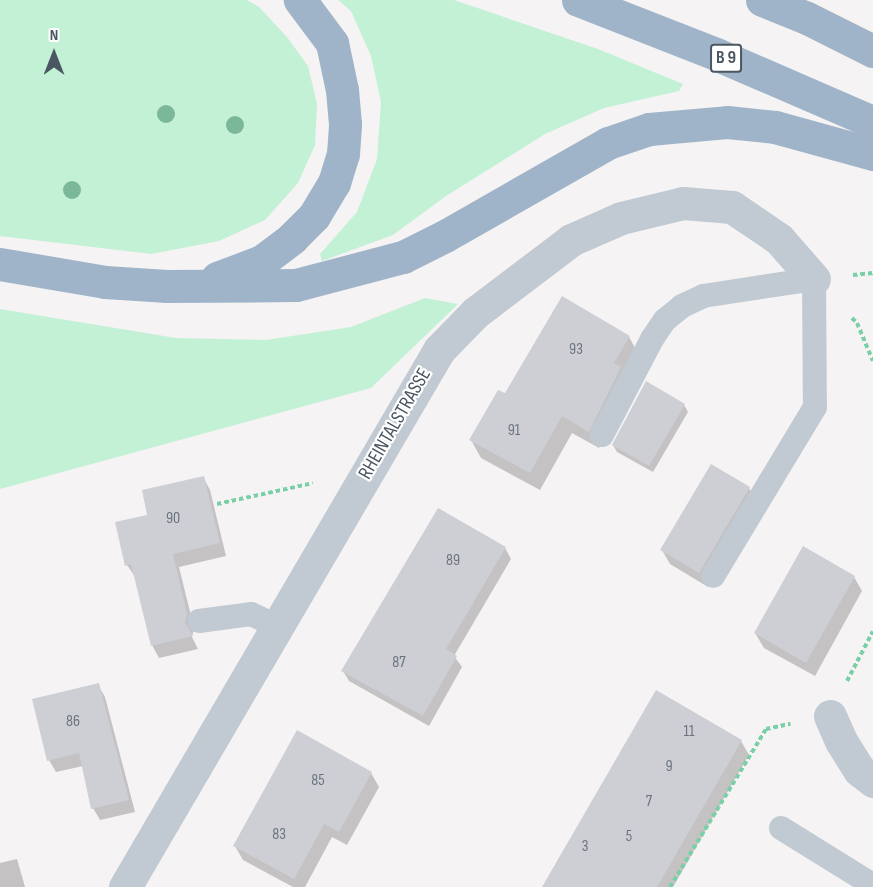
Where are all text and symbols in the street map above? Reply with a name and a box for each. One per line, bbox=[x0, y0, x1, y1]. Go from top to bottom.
north arrow bbox=[24, 24, 84, 84]
text: N bbox=[50, 26, 58, 45]
road number: B 9 bbox=[710, 43, 742, 73]
house number: 93 bbox=[569, 340, 583, 360]
street label: RHEINTALSTRASSE bbox=[354, 364, 436, 484]
house number: 91 bbox=[508, 421, 520, 441]
house number: 90 bbox=[166, 509, 180, 529]
house number: 89 bbox=[446, 551, 460, 571]
house number: 87 bbox=[392, 653, 406, 673]
house number: 86 bbox=[66, 712, 80, 732]
house number: 11 bbox=[683, 722, 695, 742]
house number: 9 bbox=[665, 757, 673, 777]
house number: 85 bbox=[311, 771, 325, 791]
house number: 7 bbox=[646, 792, 652, 812]
house number: 83 bbox=[272, 825, 286, 845]
house number: 5 bbox=[626, 827, 632, 847]
house number: 3 bbox=[582, 837, 588, 857]

